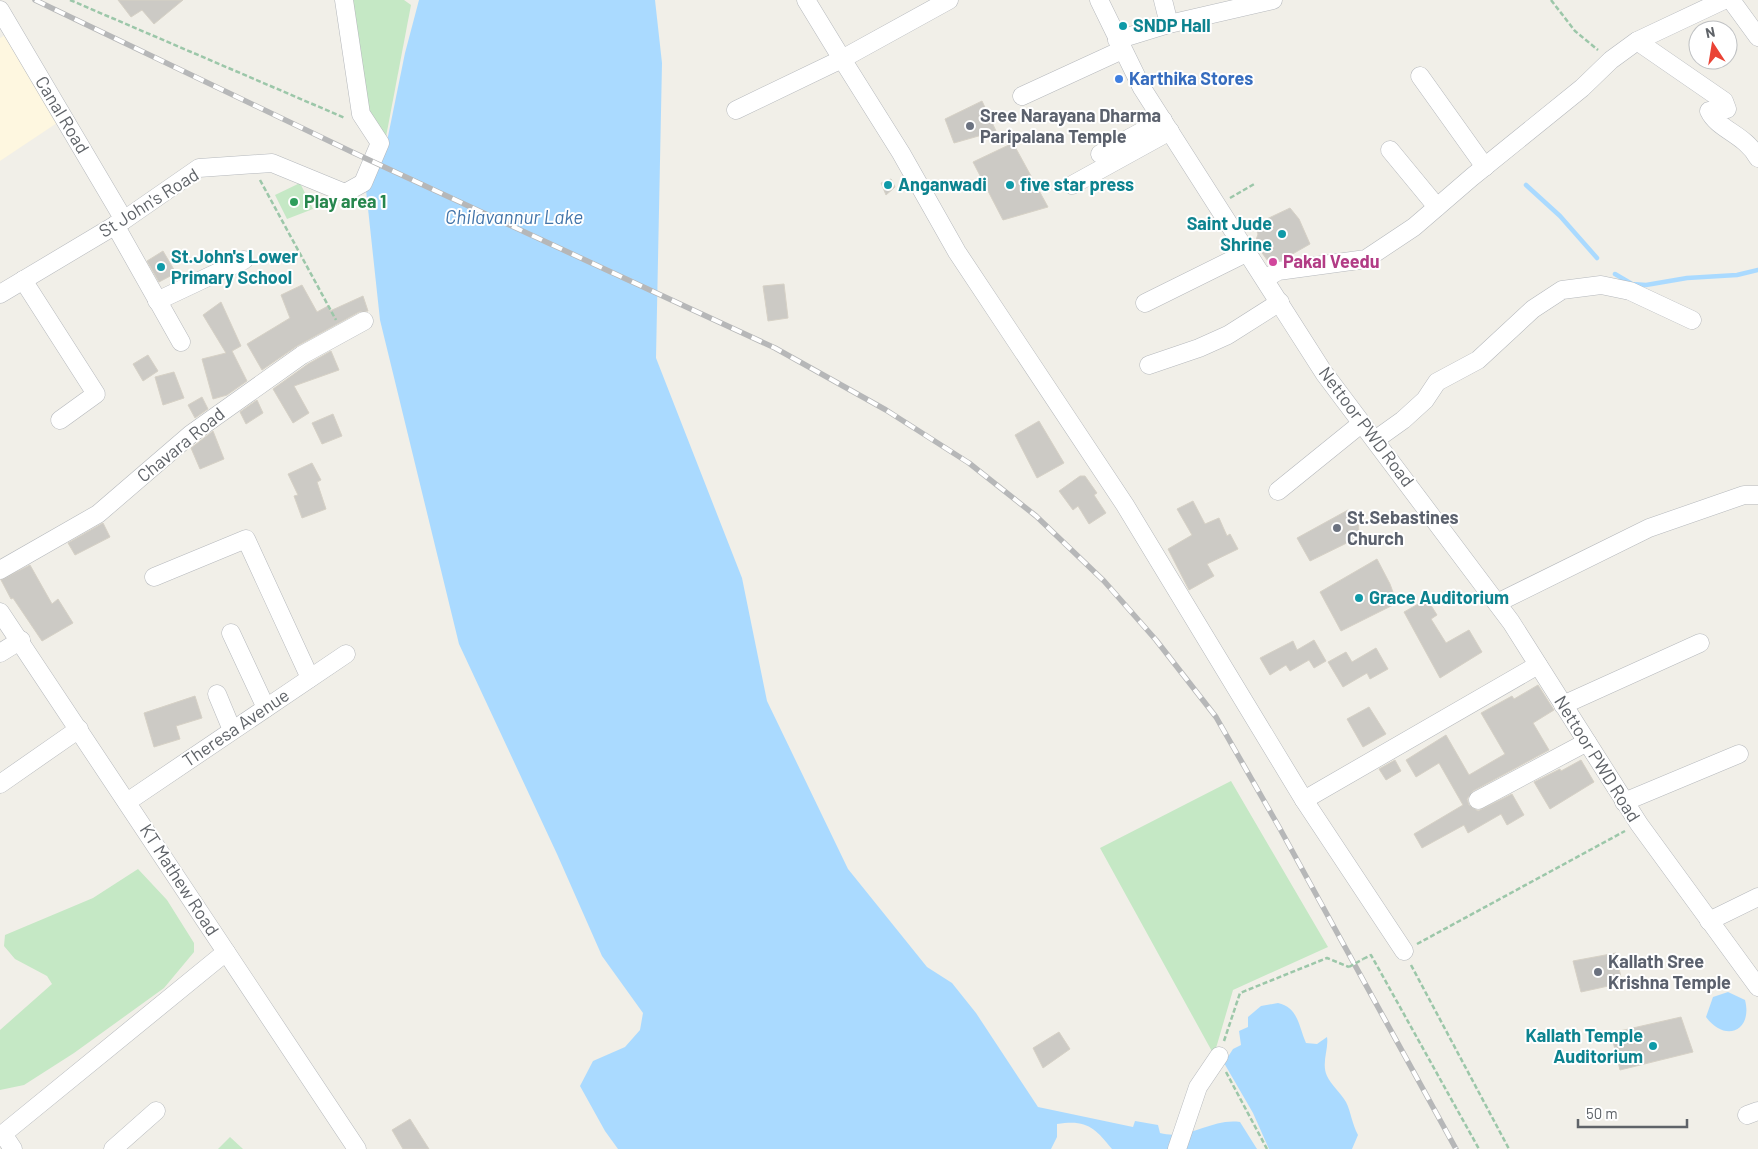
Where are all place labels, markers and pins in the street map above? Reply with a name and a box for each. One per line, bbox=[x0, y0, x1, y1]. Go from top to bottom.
place label: SNDP Hall bbox=[1133, 14, 1211, 36]
marker: SNDP Hall bbox=[1117, 20, 1129, 32]
place label: Karthika Stores bbox=[1129, 67, 1253, 89]
marker: Karthika Stores bbox=[1113, 73, 1125, 85]
place label: Sree Narayana Dharma Paripalana Temple bbox=[980, 104, 1161, 147]
marker: Sree Narayana Dharma Paripalana Temple bbox=[964, 120, 976, 132]
place label: Anganwadi bbox=[898, 173, 987, 195]
place label: five star press bbox=[1020, 173, 1134, 195]
marker: Anganwadi bbox=[882, 179, 894, 191]
marker: five star press bbox=[1004, 179, 1016, 191]
place label: Play area 1 bbox=[304, 190, 386, 212]
marker: Play area 1 bbox=[288, 196, 300, 208]
place label: Saint Jude Shrine bbox=[1187, 212, 1272, 255]
marker: Saint Jude Shrine bbox=[1276, 228, 1288, 240]
place label: St.John's Lower Primary School bbox=[171, 245, 298, 288]
place label: Pakal Veedu bbox=[1283, 250, 1380, 272]
marker: Pakal Veedu bbox=[1267, 256, 1279, 268]
marker: St.John's Lower Primary School bbox=[155, 261, 167, 273]
place label: St.Sebastines Church bbox=[1347, 506, 1459, 549]
marker: St.Sebastines Church bbox=[1331, 522, 1343, 534]
place label: Grace Auditorium bbox=[1369, 586, 1509, 608]
marker: Grace Auditorium bbox=[1353, 592, 1365, 604]
place label: Kallath Sree Krishna Temple bbox=[1608, 950, 1731, 993]
marker: Kallath Sree Krishna Temple bbox=[1592, 966, 1604, 978]
place label: Kallath Temple Auditorium bbox=[1526, 1024, 1643, 1067]
marker: Kallath Temple Auditorium bbox=[1647, 1040, 1659, 1052]

